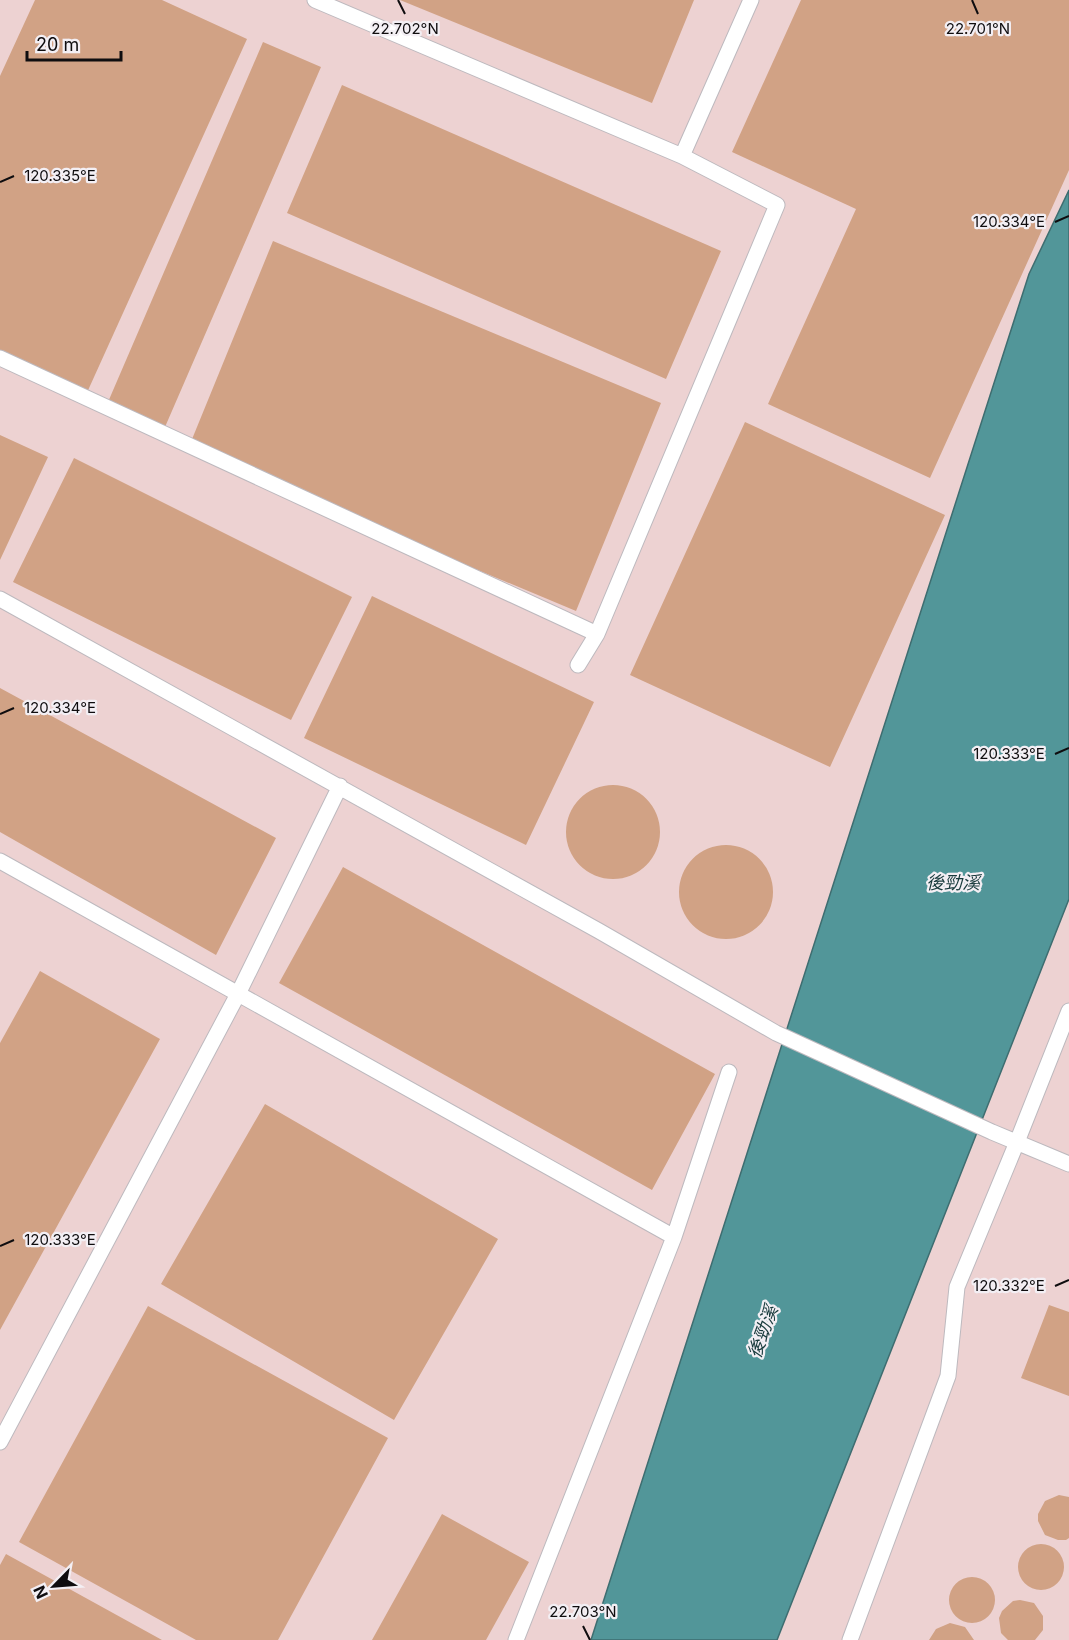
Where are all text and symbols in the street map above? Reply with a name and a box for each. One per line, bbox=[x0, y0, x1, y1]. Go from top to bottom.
text: 22.702°N bbox=[371, 19, 439, 38]
text: 22.701°N bbox=[946, 19, 1010, 38]
scale bar bbox=[27, 24, 122, 62]
text: 20 m bbox=[36, 34, 79, 55]
text: 120.335°E bbox=[24, 166, 96, 185]
text: 120.334°E bbox=[973, 212, 1045, 231]
text: 120.334°E bbox=[24, 698, 96, 717]
text: 120.333°E bbox=[973, 744, 1045, 763]
water label: 後勁溪 bbox=[926, 872, 983, 893]
text: 120.333°E bbox=[24, 1230, 96, 1249]
text: 120.332°E bbox=[973, 1276, 1045, 1295]
water label: 後勁溪 bbox=[743, 1300, 783, 1361]
north arrow bbox=[24, 1556, 84, 1616]
text: N bbox=[29, 1583, 52, 1602]
text: 22.703°N bbox=[549, 1602, 617, 1621]

